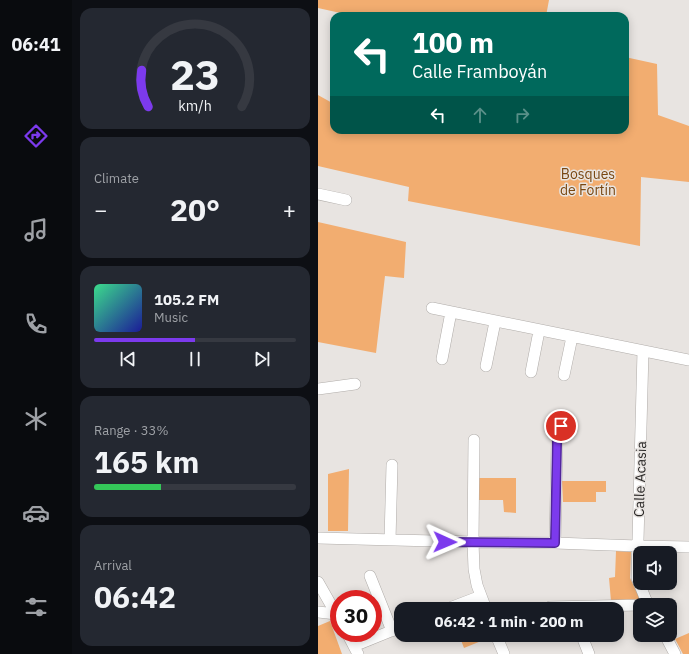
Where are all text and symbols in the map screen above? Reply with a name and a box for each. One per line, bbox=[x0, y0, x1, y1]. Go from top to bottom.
text: 100 m bbox=[412, 24, 494, 61]
icon: left bbox=[346, 28, 398, 80]
text: 06:41 bbox=[11, 33, 61, 56]
text: 23 bbox=[170, 46, 220, 100]
text: Calle Framboyán bbox=[412, 60, 547, 83]
text: km/h bbox=[178, 95, 212, 114]
icon: left bbox=[427, 104, 449, 126]
icon: ahead bbox=[469, 104, 491, 126]
icon: right bbox=[511, 104, 533, 126]
icon: directions bbox=[22, 122, 50, 150]
park label: Bosques de Fortín bbox=[560, 165, 616, 199]
text: Climate bbox=[94, 170, 139, 187]
text: 20° bbox=[170, 190, 220, 229]
text: − bbox=[94, 195, 107, 224]
text: + bbox=[283, 195, 296, 224]
icon: music bbox=[22, 216, 50, 244]
text: 105.2 FM bbox=[154, 290, 219, 309]
text: Music bbox=[154, 309, 188, 326]
icon: phone bbox=[22, 310, 50, 338]
icon: previous bbox=[117, 348, 139, 370]
icon: pause bbox=[184, 348, 206, 370]
icon: next bbox=[251, 348, 273, 370]
icon: climate bbox=[22, 405, 50, 433]
pin bbox=[544, 409, 578, 443]
icon: arrive bbox=[550, 415, 572, 437]
text: Range · 33% bbox=[94, 422, 168, 439]
street label: Calle Acasia bbox=[630, 440, 650, 517]
text: 165 km bbox=[94, 442, 199, 481]
icon: car bbox=[22, 499, 50, 527]
position arrow bbox=[424, 521, 466, 563]
map controls bbox=[633, 546, 677, 642]
button: sound bbox=[633, 546, 677, 590]
text: Arrival bbox=[94, 557, 132, 574]
text: 06:42 bbox=[94, 577, 176, 616]
speed limit sign: 30 bbox=[330, 590, 382, 642]
icon: filters bbox=[22, 593, 50, 621]
button: layers bbox=[633, 598, 677, 642]
text: 06:42 · 1 min · 200 m bbox=[435, 612, 583, 631]

